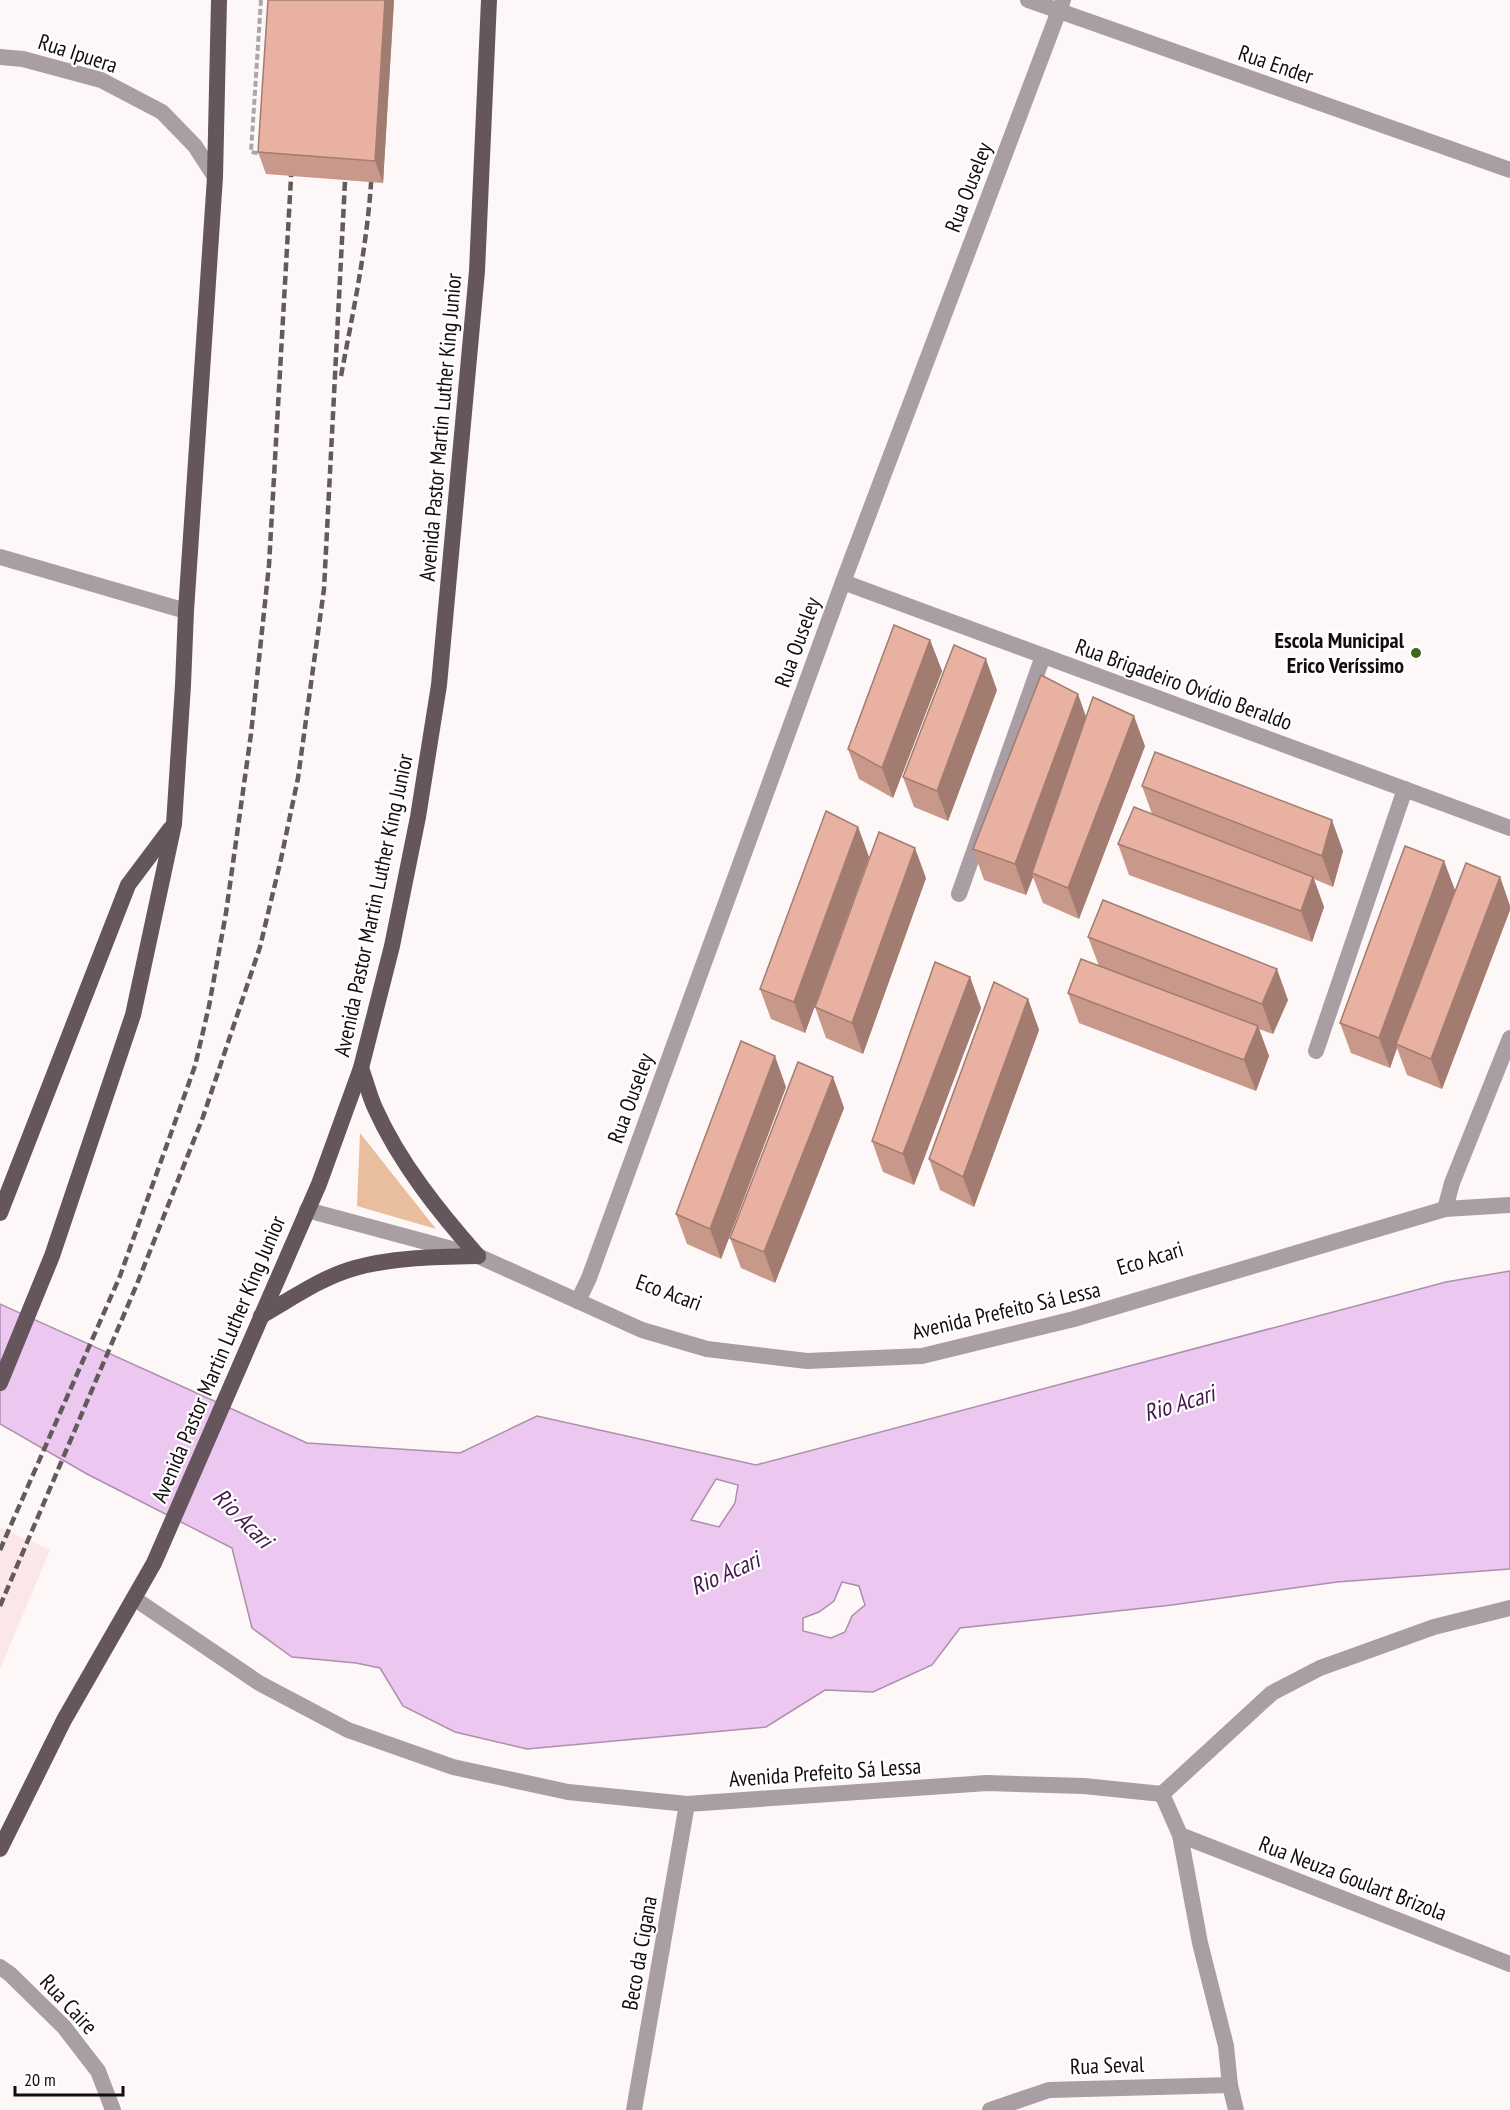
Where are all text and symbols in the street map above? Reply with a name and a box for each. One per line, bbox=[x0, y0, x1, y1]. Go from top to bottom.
street label: Rua Ipuera bbox=[35, 27, 121, 79]
street label: Rua Ender bbox=[1235, 38, 1317, 90]
street label: Rua Ouseley bbox=[938, 138, 998, 236]
street label: Avenida Pastor Martin Luther King Junior bbox=[413, 272, 467, 582]
street label: Rua Ouseley bbox=[768, 592, 826, 691]
place label: Escola Municipal Erico Veríssimo bbox=[1275, 626, 1405, 679]
street label: Rua Brigadeiro Ovídio Beraldo bbox=[1072, 632, 1296, 736]
marker: Escola Municipal Erico Veríssimo bbox=[1409, 646, 1423, 660]
street label: Avenida Pastor Martin Luther King Junior bbox=[327, 751, 419, 1059]
street label: Rua Ouseley bbox=[601, 1048, 659, 1147]
street label: Avenida Pastor Martin Luther King Junior bbox=[145, 1211, 291, 1507]
street label: Eco Acari bbox=[1113, 1235, 1187, 1281]
street label: Eco Acari bbox=[632, 1267, 706, 1317]
street label: Avenida Prefeito Sá Lessa bbox=[909, 1275, 1103, 1345]
water label: Rio Acari bbox=[1140, 1377, 1221, 1428]
water label: Rio Acari bbox=[206, 1481, 282, 1557]
water label: Rio Acari bbox=[686, 1543, 767, 1602]
street label: Avenida Prefeito Sá Lessa bbox=[728, 1751, 922, 1793]
street label: Rua Neuza Goulart Brizola bbox=[1255, 1829, 1451, 1927]
street label: Beco da Cigana bbox=[615, 1894, 663, 2012]
street label: Rua Caire bbox=[34, 1968, 104, 2040]
street label: Rua Seval bbox=[1069, 2050, 1145, 2080]
scale bar bbox=[15, 2059, 123, 2097]
text: 20 m bbox=[24, 2068, 56, 2091]

